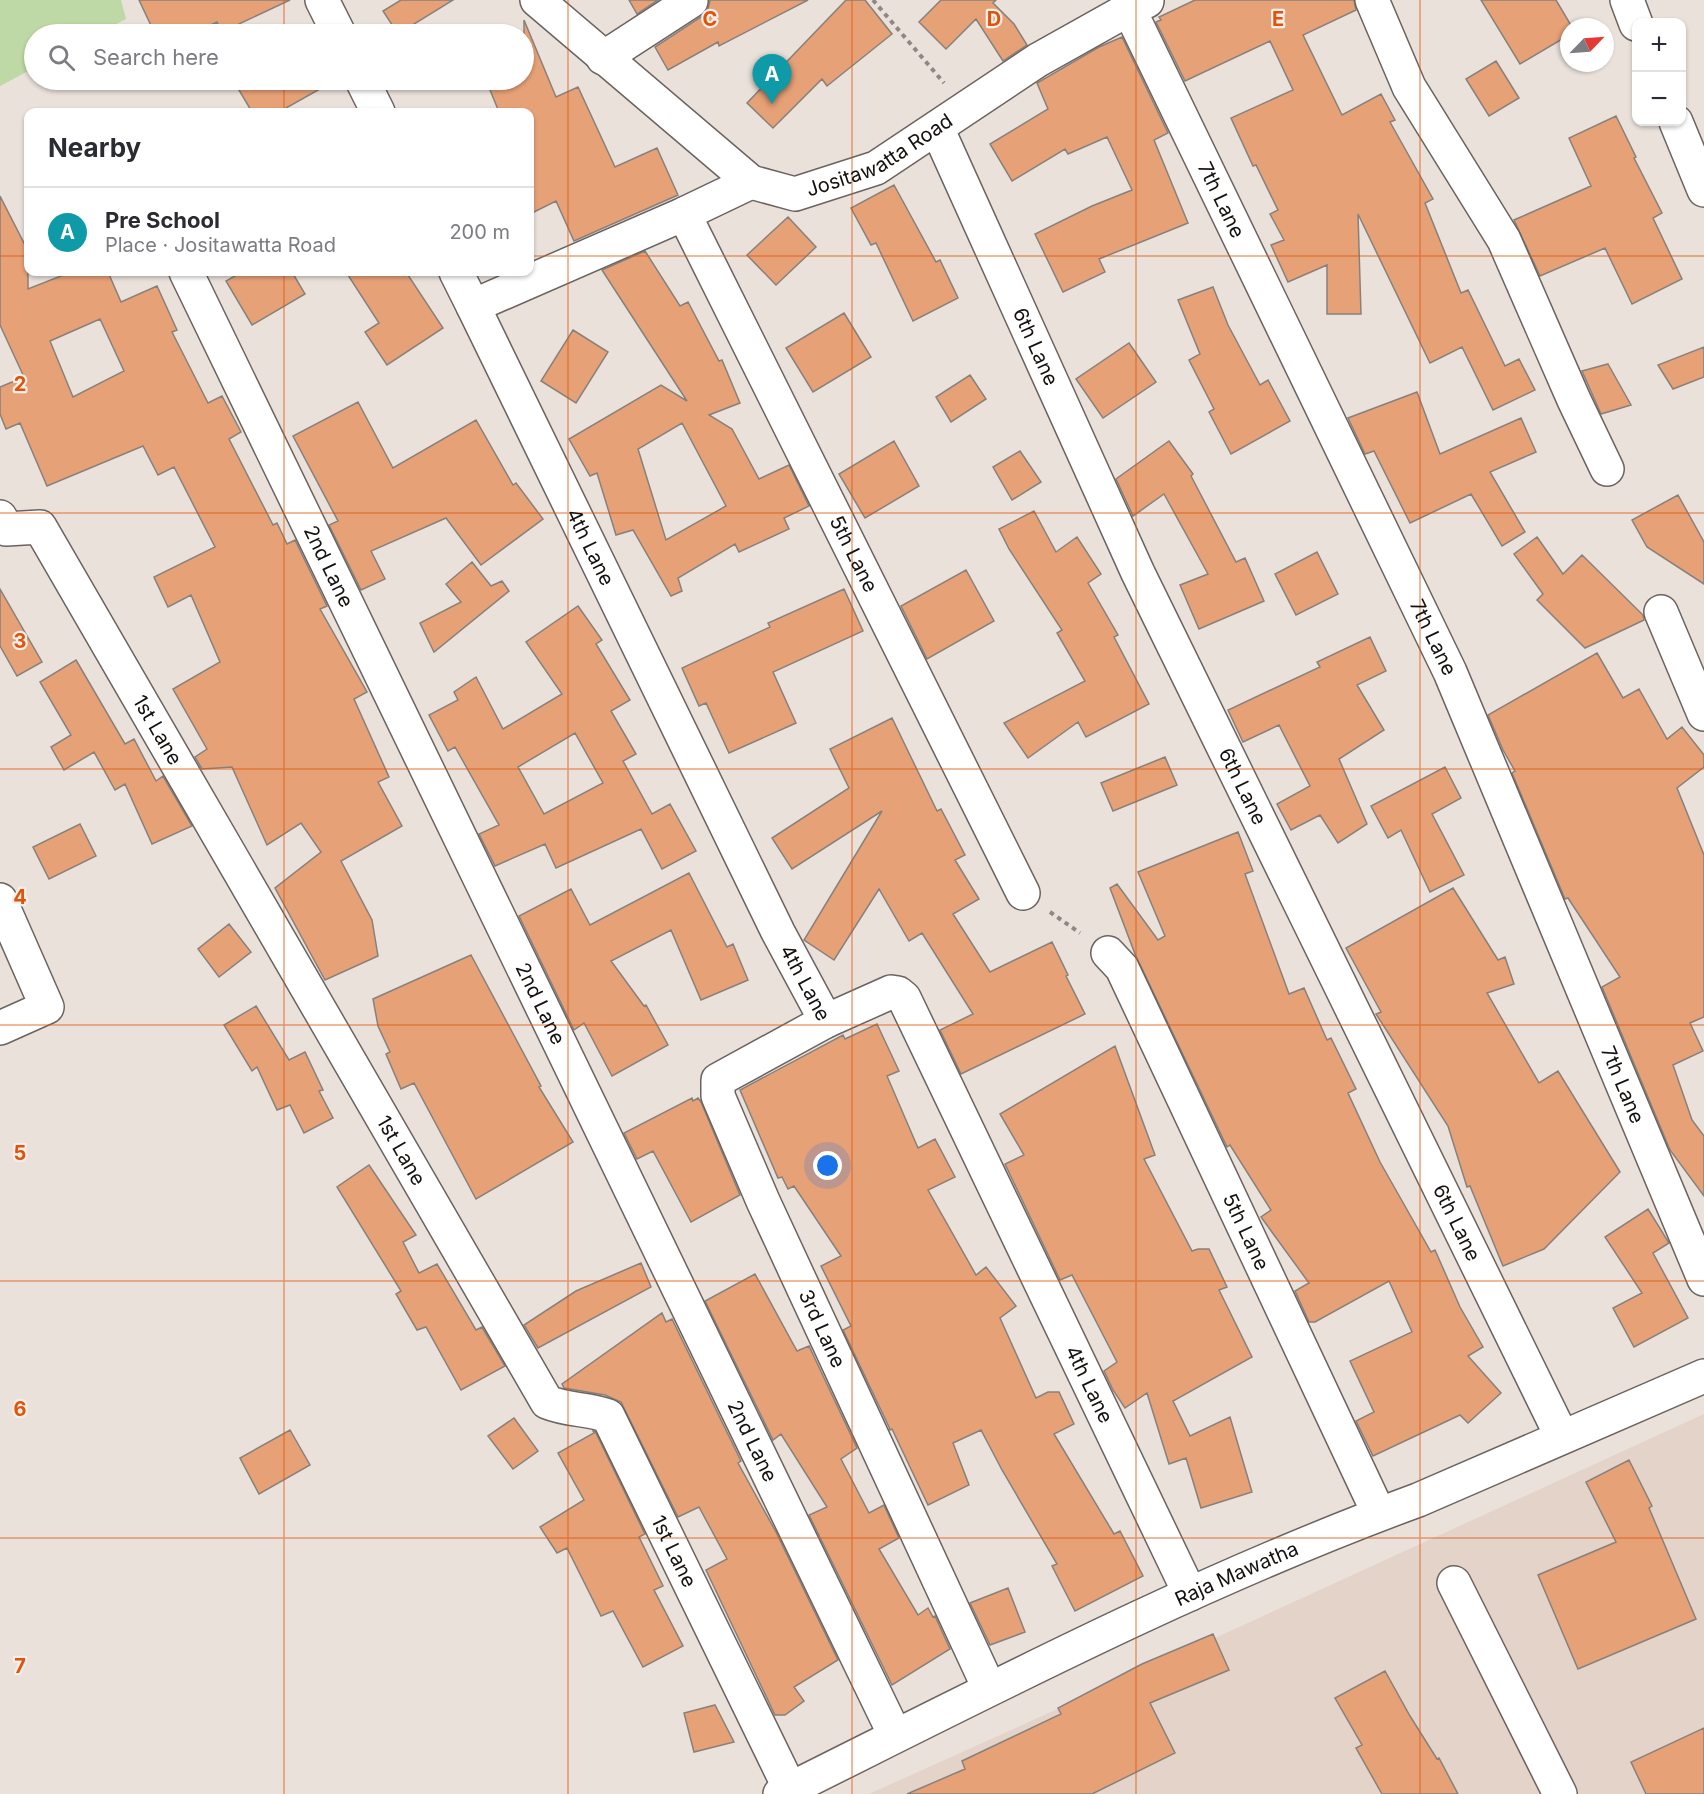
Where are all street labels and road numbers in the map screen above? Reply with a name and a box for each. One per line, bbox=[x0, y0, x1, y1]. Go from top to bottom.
street label: Jositawatta Road bbox=[803, 108, 957, 202]
street label: 7th Lane bbox=[1193, 158, 1250, 242]
street label: 6th Lane bbox=[1008, 304, 1064, 389]
street label: 4th Lane bbox=[561, 504, 619, 589]
street label: 5th Lane bbox=[825, 512, 883, 596]
street label: 2nd Lane bbox=[299, 521, 359, 611]
street label: 7th Lane bbox=[1405, 595, 1462, 679]
street label: 1st Lane bbox=[128, 691, 187, 769]
street label: 6th Lane bbox=[1214, 744, 1272, 829]
street label: 4th Lane bbox=[775, 941, 836, 1025]
street label: 2nd Lane bbox=[511, 959, 571, 1048]
street label: 7th Lane bbox=[1596, 1043, 1649, 1127]
street label: 1st Lane bbox=[372, 1111, 431, 1190]
street label: 6th Lane bbox=[1428, 1180, 1486, 1265]
street label: 5th Lane bbox=[1218, 1189, 1275, 1274]
street label: 3rd Lane bbox=[794, 1286, 851, 1372]
street label: 4th Lane bbox=[1061, 1342, 1118, 1427]
street label: 2nd Lane bbox=[723, 1396, 782, 1486]
street label: 1st Lane bbox=[646, 1511, 702, 1591]
street label: Raja Mawatha bbox=[1171, 1536, 1302, 1611]

